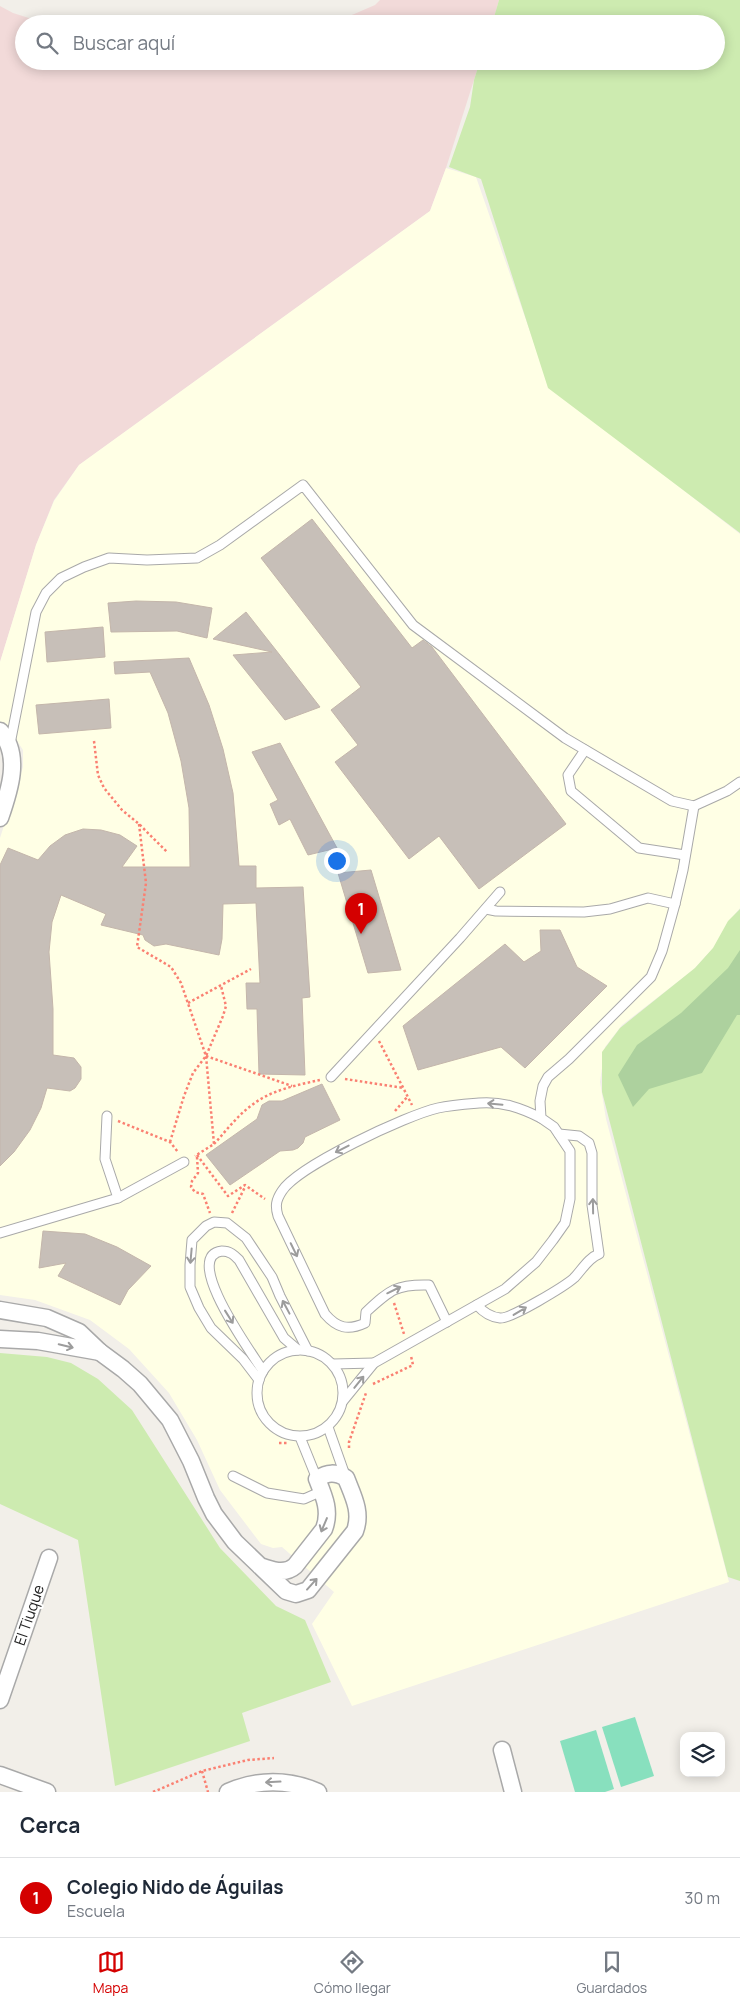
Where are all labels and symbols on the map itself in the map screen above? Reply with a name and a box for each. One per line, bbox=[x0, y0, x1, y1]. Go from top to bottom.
your location bbox=[324, 848, 350, 874]
pin: 1 bbox=[345, 893, 377, 934]
one-way arrow bbox=[488, 1099, 504, 1108]
one-way arrow bbox=[335, 1145, 350, 1154]
one-way arrow bbox=[588, 1198, 597, 1214]
one-way arrow bbox=[289, 1243, 299, 1258]
one-way arrow bbox=[186, 1248, 195, 1264]
one-way arrow bbox=[386, 1285, 401, 1294]
one-way arrow bbox=[280, 1301, 290, 1315]
one-way arrow bbox=[512, 1305, 526, 1315]
one-way arrow bbox=[225, 1310, 235, 1324]
one-way arrow bbox=[57, 1342, 73, 1351]
one-way arrow bbox=[353, 1376, 364, 1389]
one-way arrow bbox=[319, 1517, 328, 1532]
one-way arrow bbox=[307, 1578, 318, 1591]
street label: El Tiuque bbox=[9, 1582, 49, 1648]
one-way arrow bbox=[265, 1778, 281, 1787]

